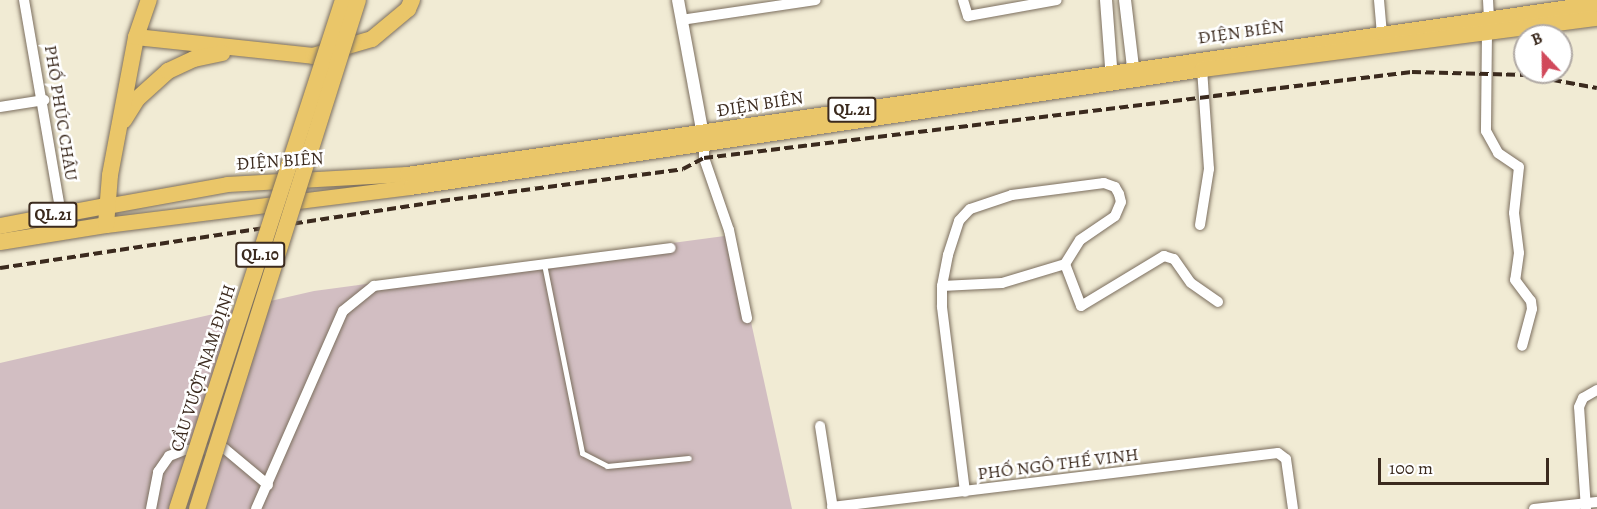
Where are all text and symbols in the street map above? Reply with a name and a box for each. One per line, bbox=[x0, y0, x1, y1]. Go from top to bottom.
street label: ĐIỆN BIÊN bbox=[1196, 15, 1286, 49]
north arrow bbox=[1513, 24, 1573, 84]
text: B bbox=[1528, 27, 1546, 51]
street label: PHỐ PHÚC CHÂU bbox=[40, 43, 82, 183]
street label: ĐIỆN BIÊN bbox=[715, 87, 805, 121]
road number: QL.21 bbox=[826, 97, 878, 123]
street label: ĐIỆN BIÊN bbox=[236, 147, 324, 175]
road number: QL.21 bbox=[28, 202, 78, 228]
road number: QL.10 bbox=[234, 242, 286, 268]
street label: CẦU VƯỢT NAM ĐỊNH bbox=[166, 282, 240, 454]
street label: PHỐ NGÔ THẾ VINH bbox=[976, 443, 1140, 485]
scale bar bbox=[1381, 446, 1552, 484]
text: 100 m bbox=[1389, 456, 1433, 480]

